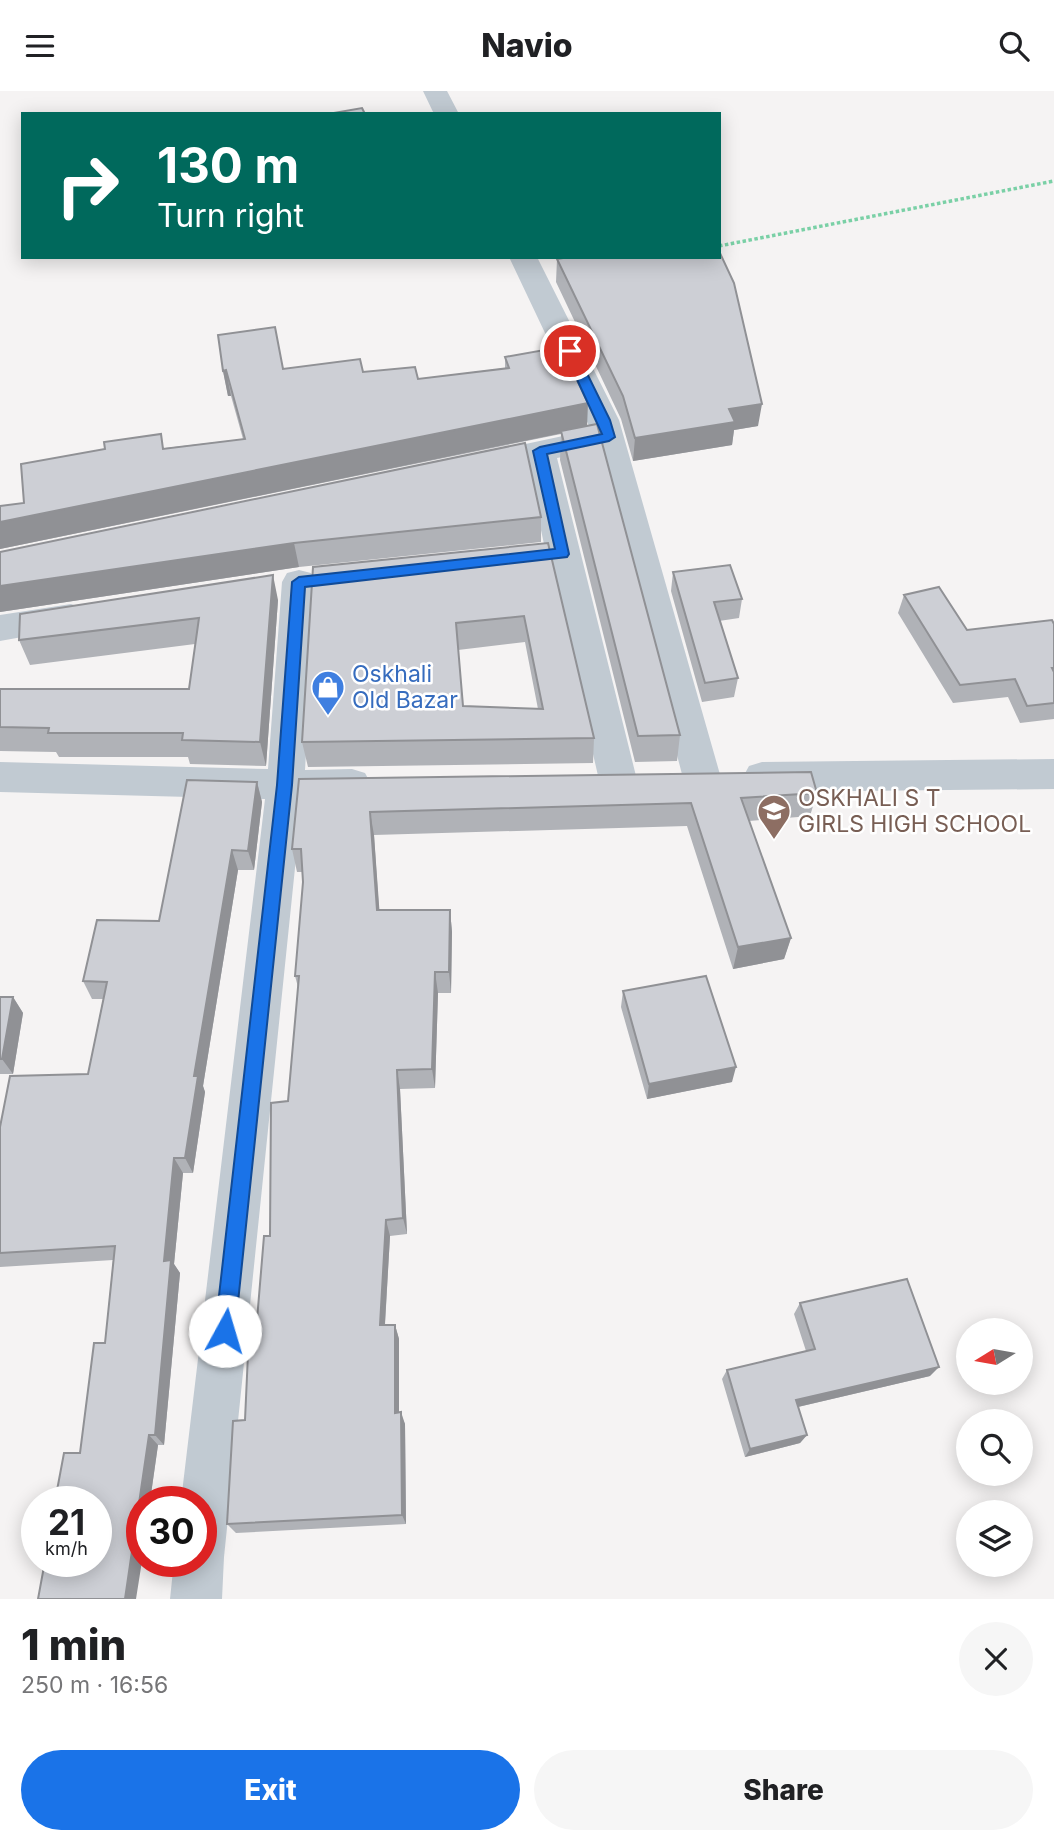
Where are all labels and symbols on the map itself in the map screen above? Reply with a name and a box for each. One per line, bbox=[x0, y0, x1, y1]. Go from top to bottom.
pin bbox=[540, 321, 600, 381]
place label: Oskhali Old Bazar bbox=[352, 660, 458, 714]
shop icon: Oskhali Old Bazar bbox=[309, 668, 347, 717]
place label: OSKHALI S T GIRLS HIGH SCHOOL bbox=[798, 784, 1031, 838]
school or university icon: OSKHALI S T GIRLS HIGH SCHOOL bbox=[755, 792, 793, 841]
position arrow bbox=[188, 1294, 262, 1368]
north arrow bbox=[956, 1318, 1032, 1395]
speed limit sign: 30 bbox=[126, 1486, 217, 1577]

